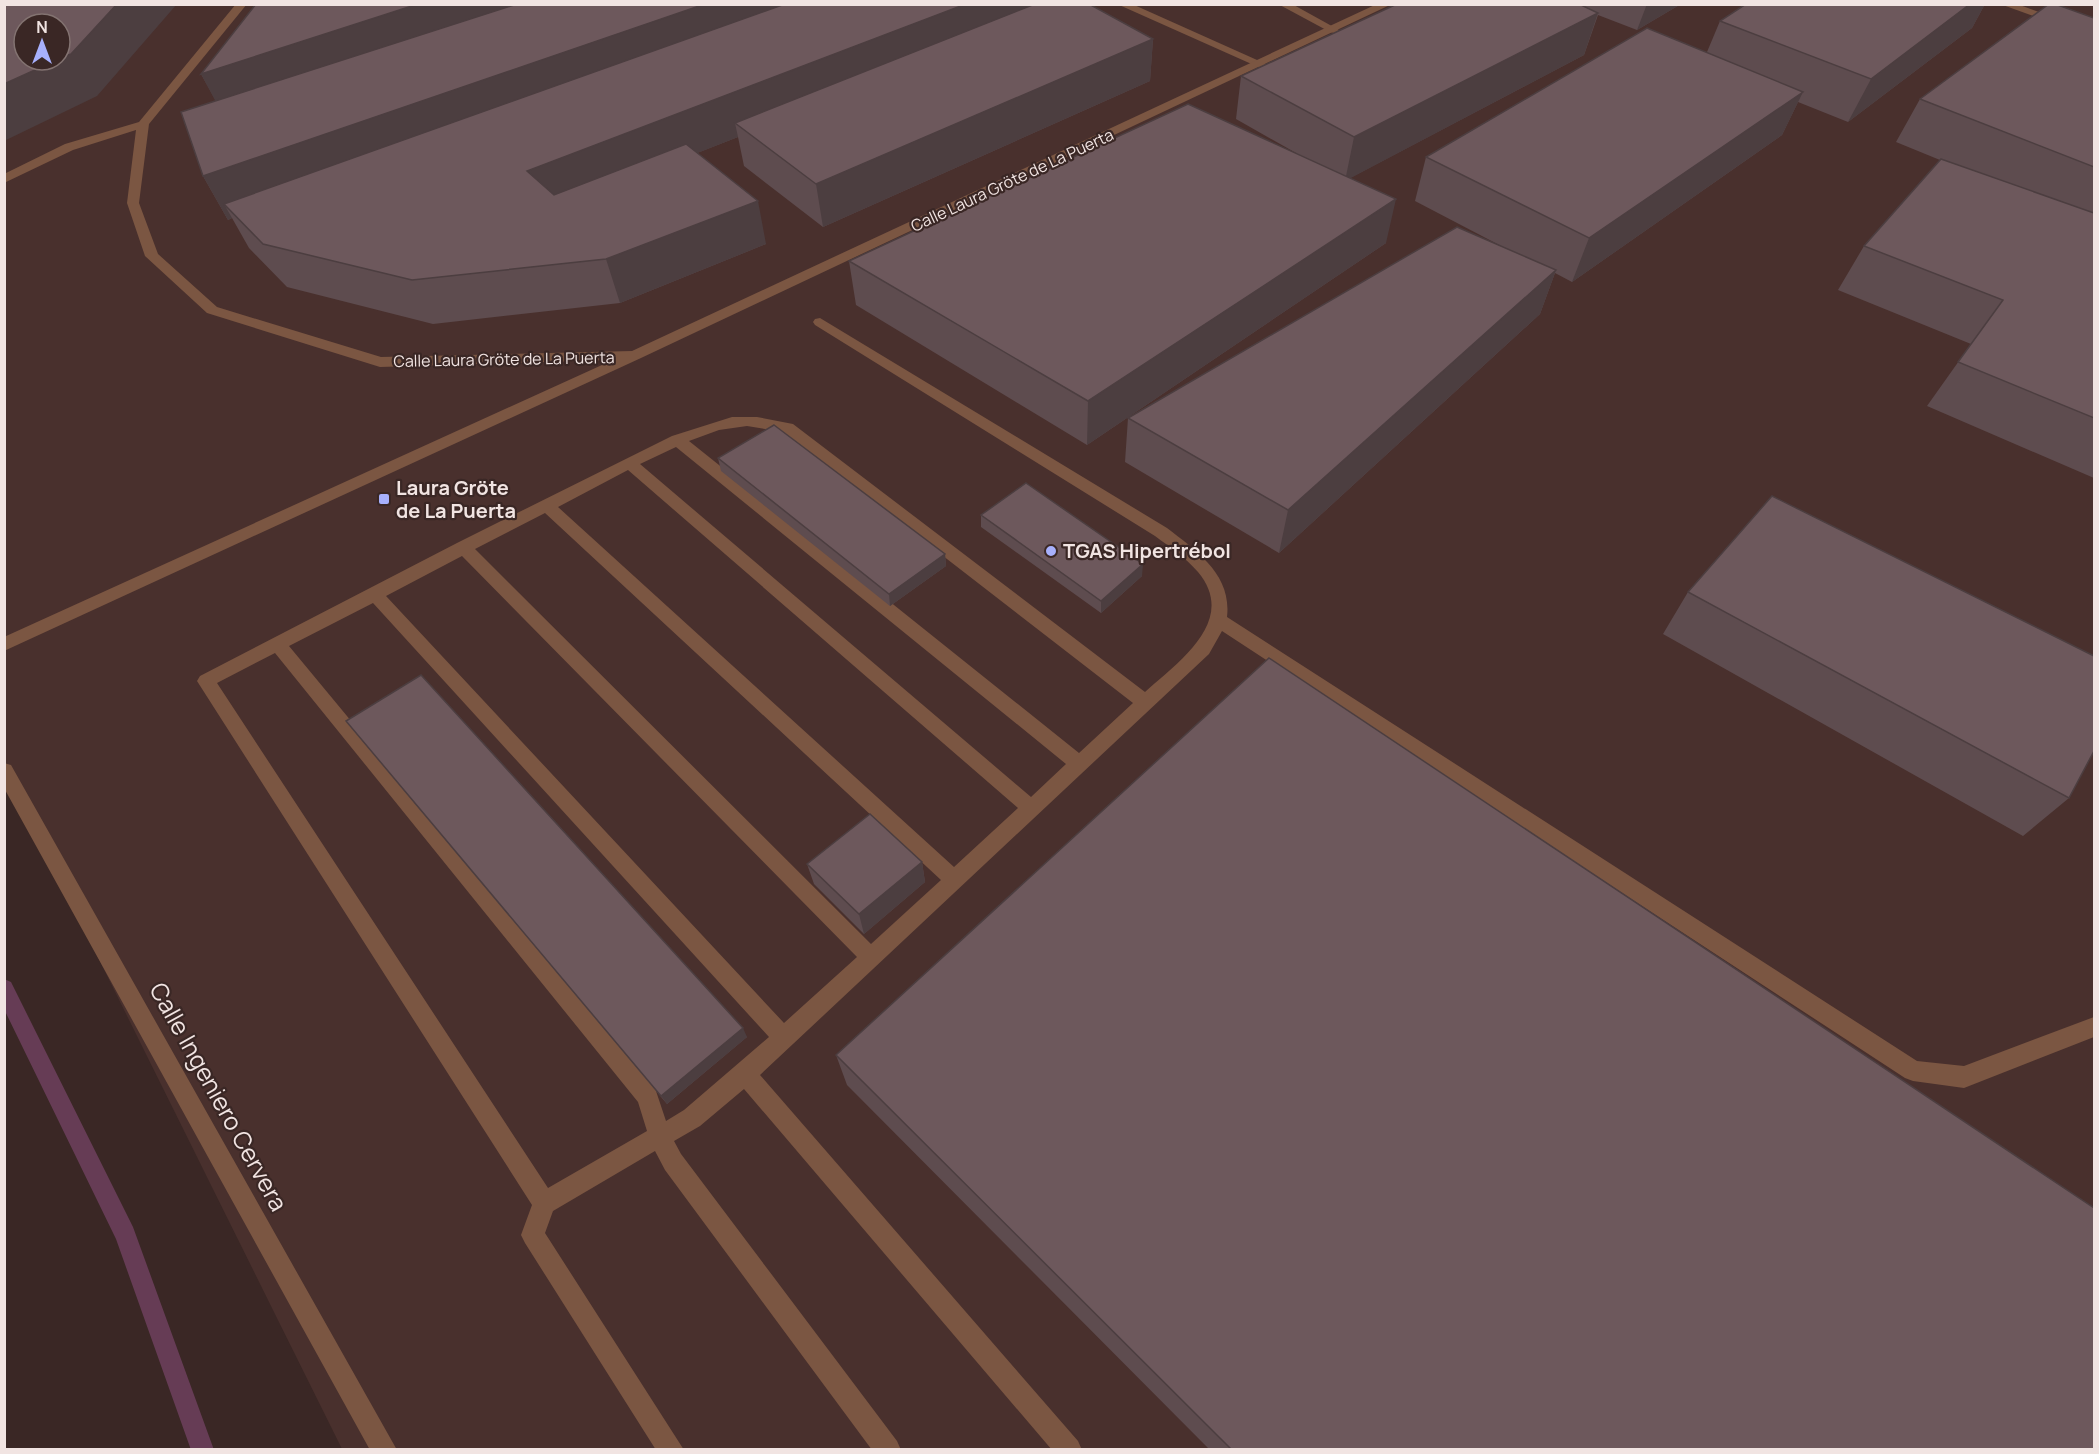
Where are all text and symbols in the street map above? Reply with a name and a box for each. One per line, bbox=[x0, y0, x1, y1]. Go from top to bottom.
north arrow bbox=[12, 12, 72, 72]
text: N bbox=[36, 16, 48, 38]
street label: Calle Laura Gröte de La Puerta bbox=[907, 123, 1117, 237]
street label: Calle Laura Gröte de La Puerta bbox=[393, 346, 615, 372]
place label: Laura Gröte de La Puerta bbox=[396, 474, 516, 524]
marker: Laura Gröte de La Puerta bbox=[377, 492, 391, 506]
place label: TGAS Hipertrébol bbox=[1063, 537, 1231, 564]
marker: TGAS Hipertrébol bbox=[1044, 544, 1058, 558]
street label: Calle Ingeniero Cervera bbox=[143, 976, 296, 1217]

